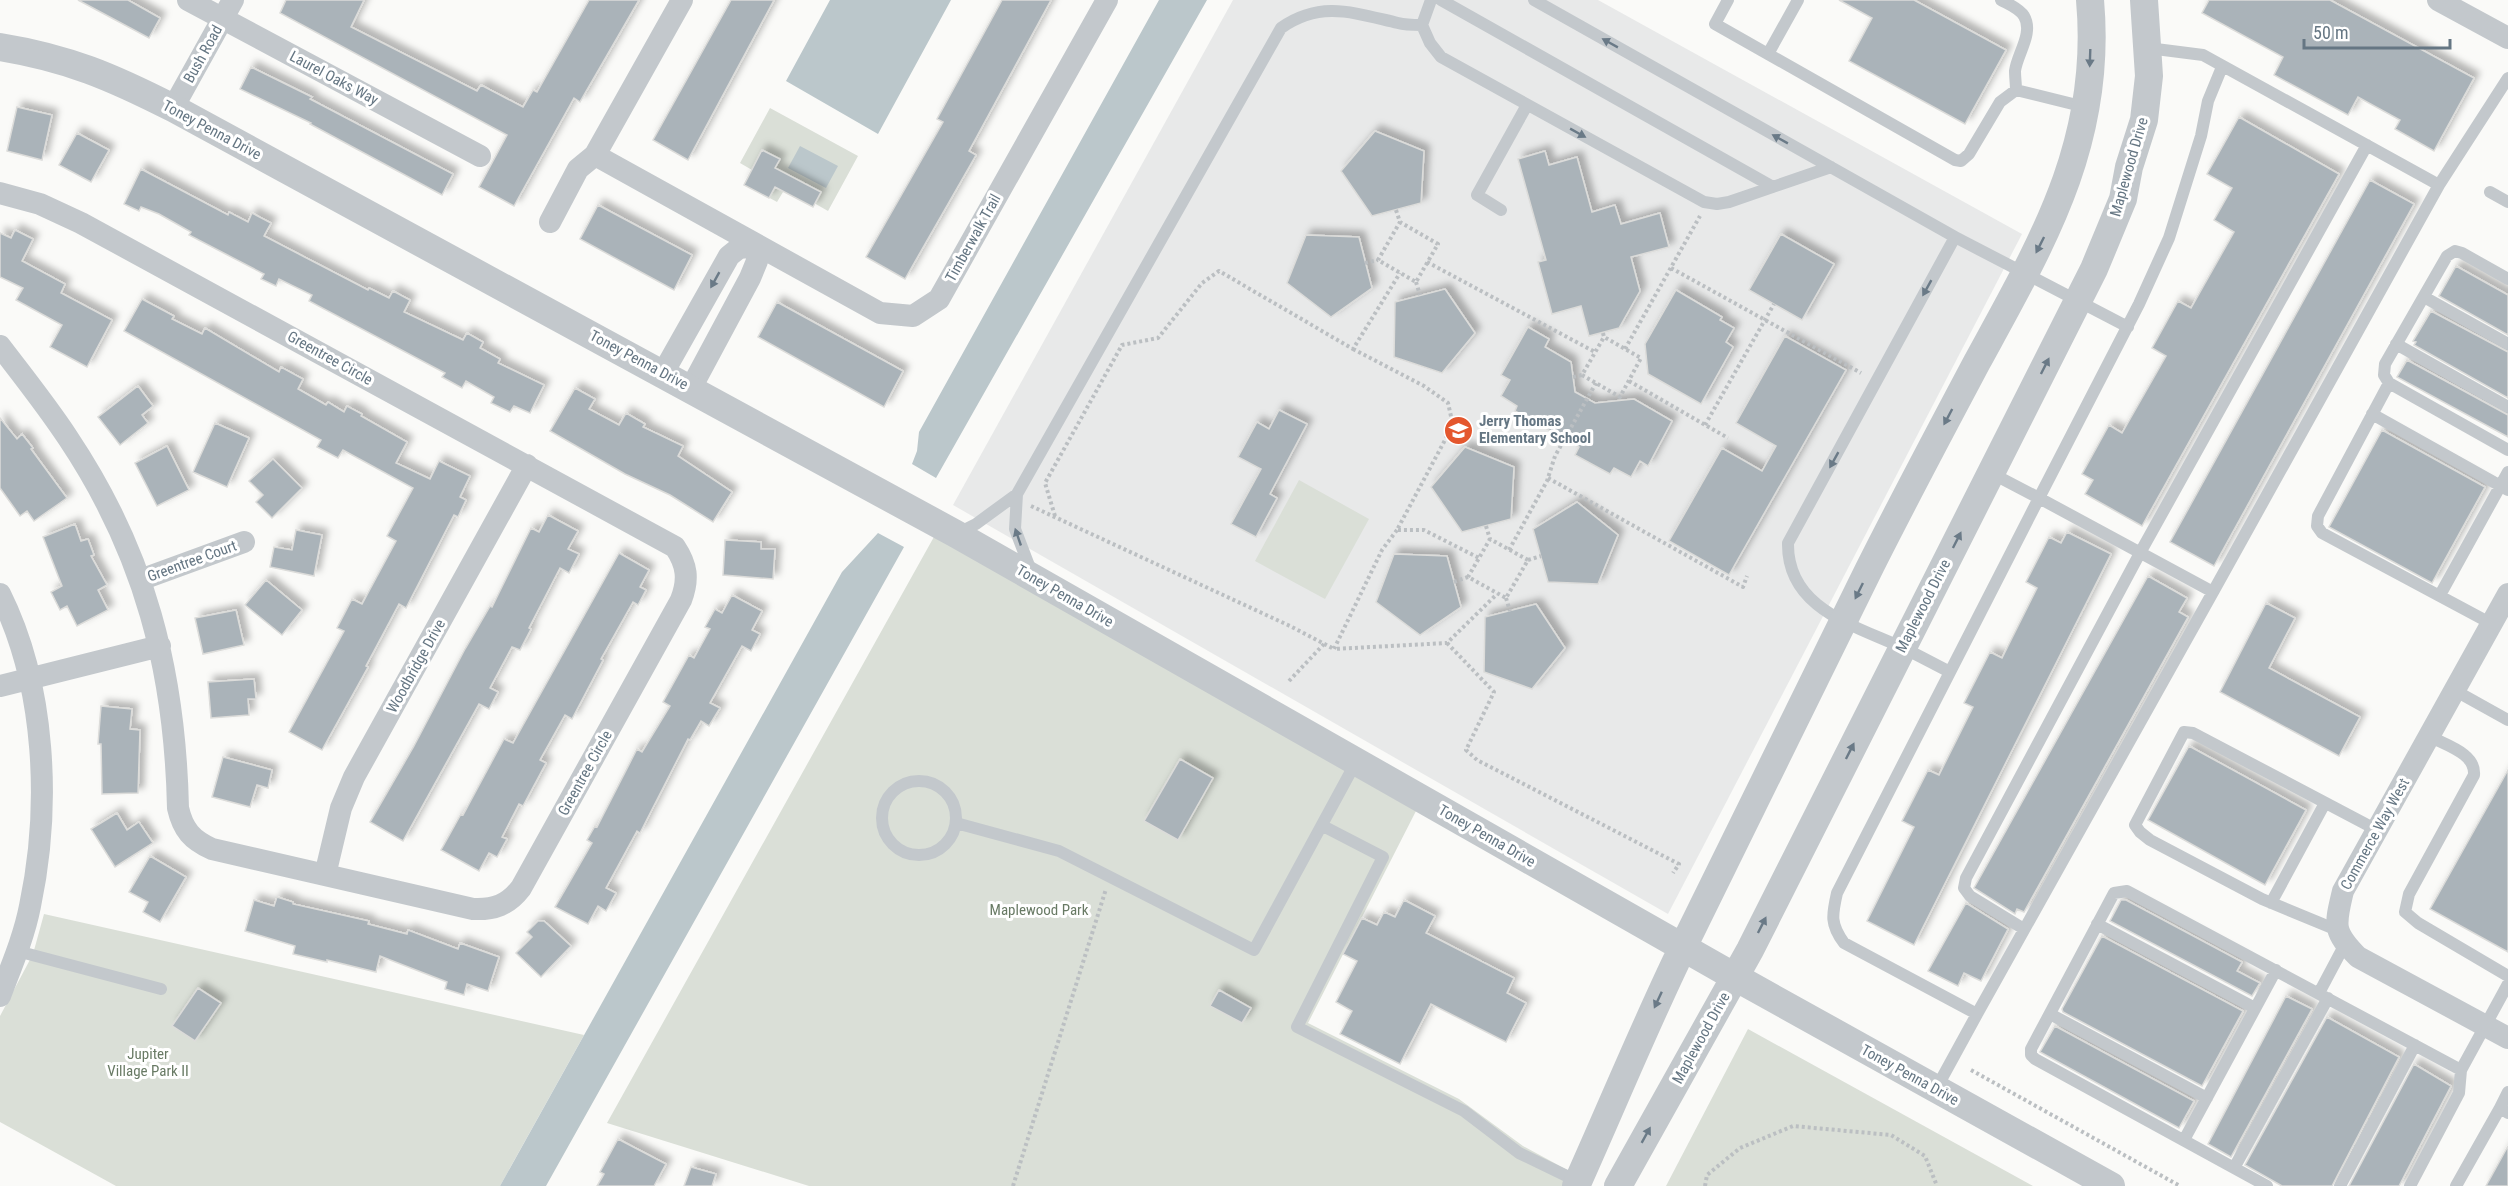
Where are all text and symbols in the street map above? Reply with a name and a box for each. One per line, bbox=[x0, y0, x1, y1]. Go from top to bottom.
scale bar bbox=[2304, 12, 2450, 50]
street label: Bush Road bbox=[180, 22, 226, 86]
text: 50 m bbox=[2313, 22, 2348, 43]
one-way arrow bbox=[1601, 38, 1618, 48]
street label: Laurel Oaks Way bbox=[287, 47, 381, 109]
one-way arrow bbox=[2086, 49, 2095, 68]
street label: Toney Penna Drive bbox=[160, 97, 264, 163]
street label: Maplewood Drive bbox=[2106, 115, 2152, 219]
one-way arrow bbox=[1570, 128, 1587, 138]
one-way arrow bbox=[1771, 134, 1788, 144]
street label: Timberwalk Trail bbox=[941, 191, 1005, 285]
one-way arrow bbox=[2035, 237, 2045, 254]
one-way arrow bbox=[710, 272, 720, 289]
one-way arrow bbox=[1922, 280, 1932, 297]
street label: Greentree Circle bbox=[284, 327, 376, 389]
street label: Toney Penna Drive bbox=[587, 327, 691, 393]
one-way arrow bbox=[2040, 357, 2050, 374]
one-way arrow bbox=[1943, 409, 1953, 426]
place label: Jerry Thomas Elementary School bbox=[1479, 412, 1591, 447]
school or university icon: Jerry Thomas Elementary School bbox=[1442, 414, 1474, 446]
one-way arrow bbox=[1829, 451, 1839, 468]
one-way arrow bbox=[1012, 528, 1022, 546]
one-way arrow bbox=[1952, 531, 1961, 548]
street label: Greentree Court bbox=[145, 537, 239, 585]
street label: Maplewood Drive bbox=[1892, 556, 1954, 656]
street label: Toney Penna Drive bbox=[1013, 561, 1117, 631]
one-way arrow bbox=[1854, 582, 1864, 599]
street label: Woodbridge Drive bbox=[383, 616, 449, 716]
street label: Greentree Circle bbox=[554, 727, 616, 819]
one-way arrow bbox=[1845, 743, 1855, 760]
street label: Commerce Way West bbox=[2337, 775, 2413, 893]
street label: Toney Penna Drive bbox=[1435, 801, 1539, 871]
park label: Maplewood Park bbox=[990, 901, 1089, 919]
one-way arrow bbox=[1758, 917, 1767, 934]
street label: Maplewood Drive bbox=[1668, 989, 1734, 1087]
one-way arrow bbox=[1654, 992, 1663, 1009]
street label: Toney Penna Drive bbox=[1858, 1041, 1962, 1109]
park label: Jupiter Village Park II bbox=[107, 1045, 189, 1080]
one-way arrow bbox=[1641, 1127, 1652, 1143]

